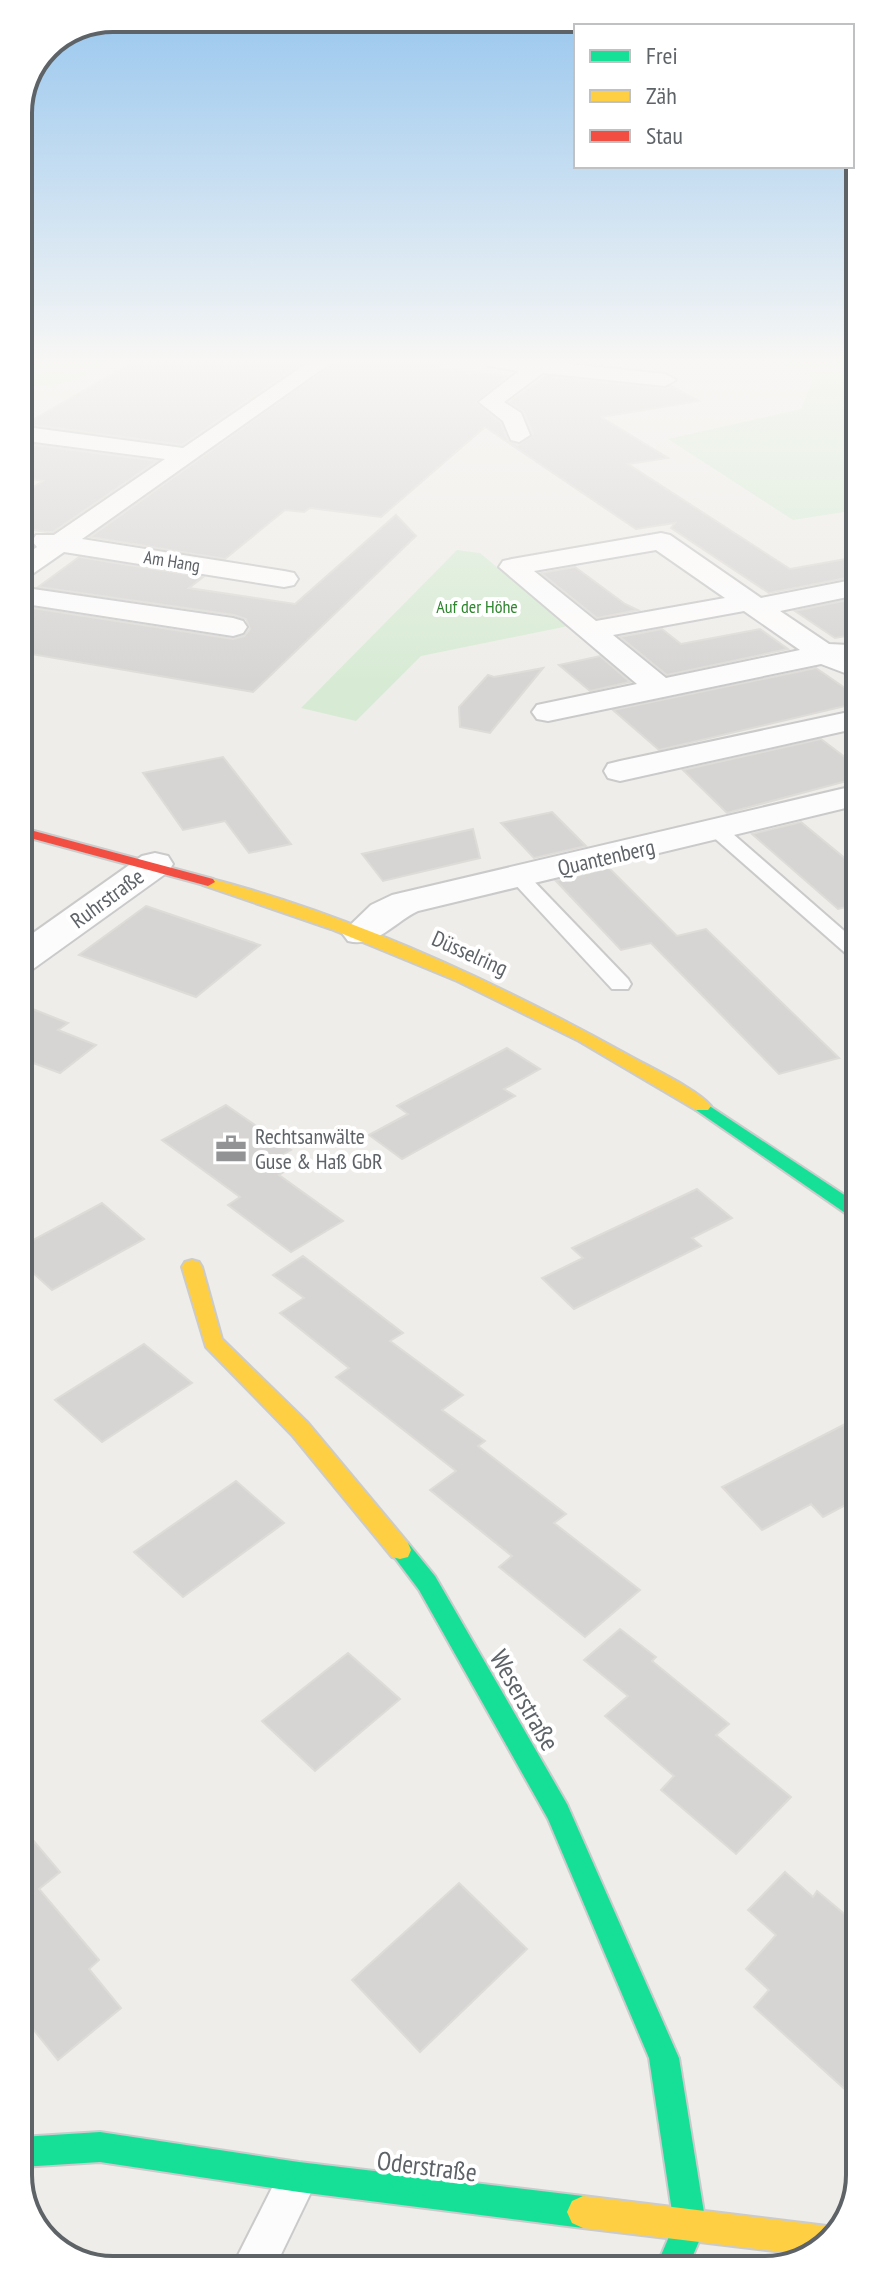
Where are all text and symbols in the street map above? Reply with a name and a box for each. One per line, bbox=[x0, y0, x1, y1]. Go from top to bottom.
legend bbox=[574, 24, 854, 168]
text: Frei bbox=[646, 40, 678, 71]
text: Zäh bbox=[646, 80, 677, 111]
text: Stau bbox=[646, 120, 683, 151]
street label: Am Hang bbox=[142, 545, 202, 577]
park label: Auf der Höhe bbox=[436, 595, 518, 618]
street label: Quantenberg bbox=[555, 832, 657, 882]
street label: Ruhrstraße bbox=[65, 862, 149, 934]
street label: Düsselring bbox=[428, 924, 512, 982]
place label: Rechtsanwälte Guse & Haß GbR bbox=[255, 1122, 383, 1175]
office icon: Rechtsanwälte Guse & Haß GbR bbox=[214, 1132, 248, 1166]
street label: Weserstraße bbox=[483, 1644, 567, 1756]
street label: Oderstraße bbox=[375, 2144, 479, 2188]

